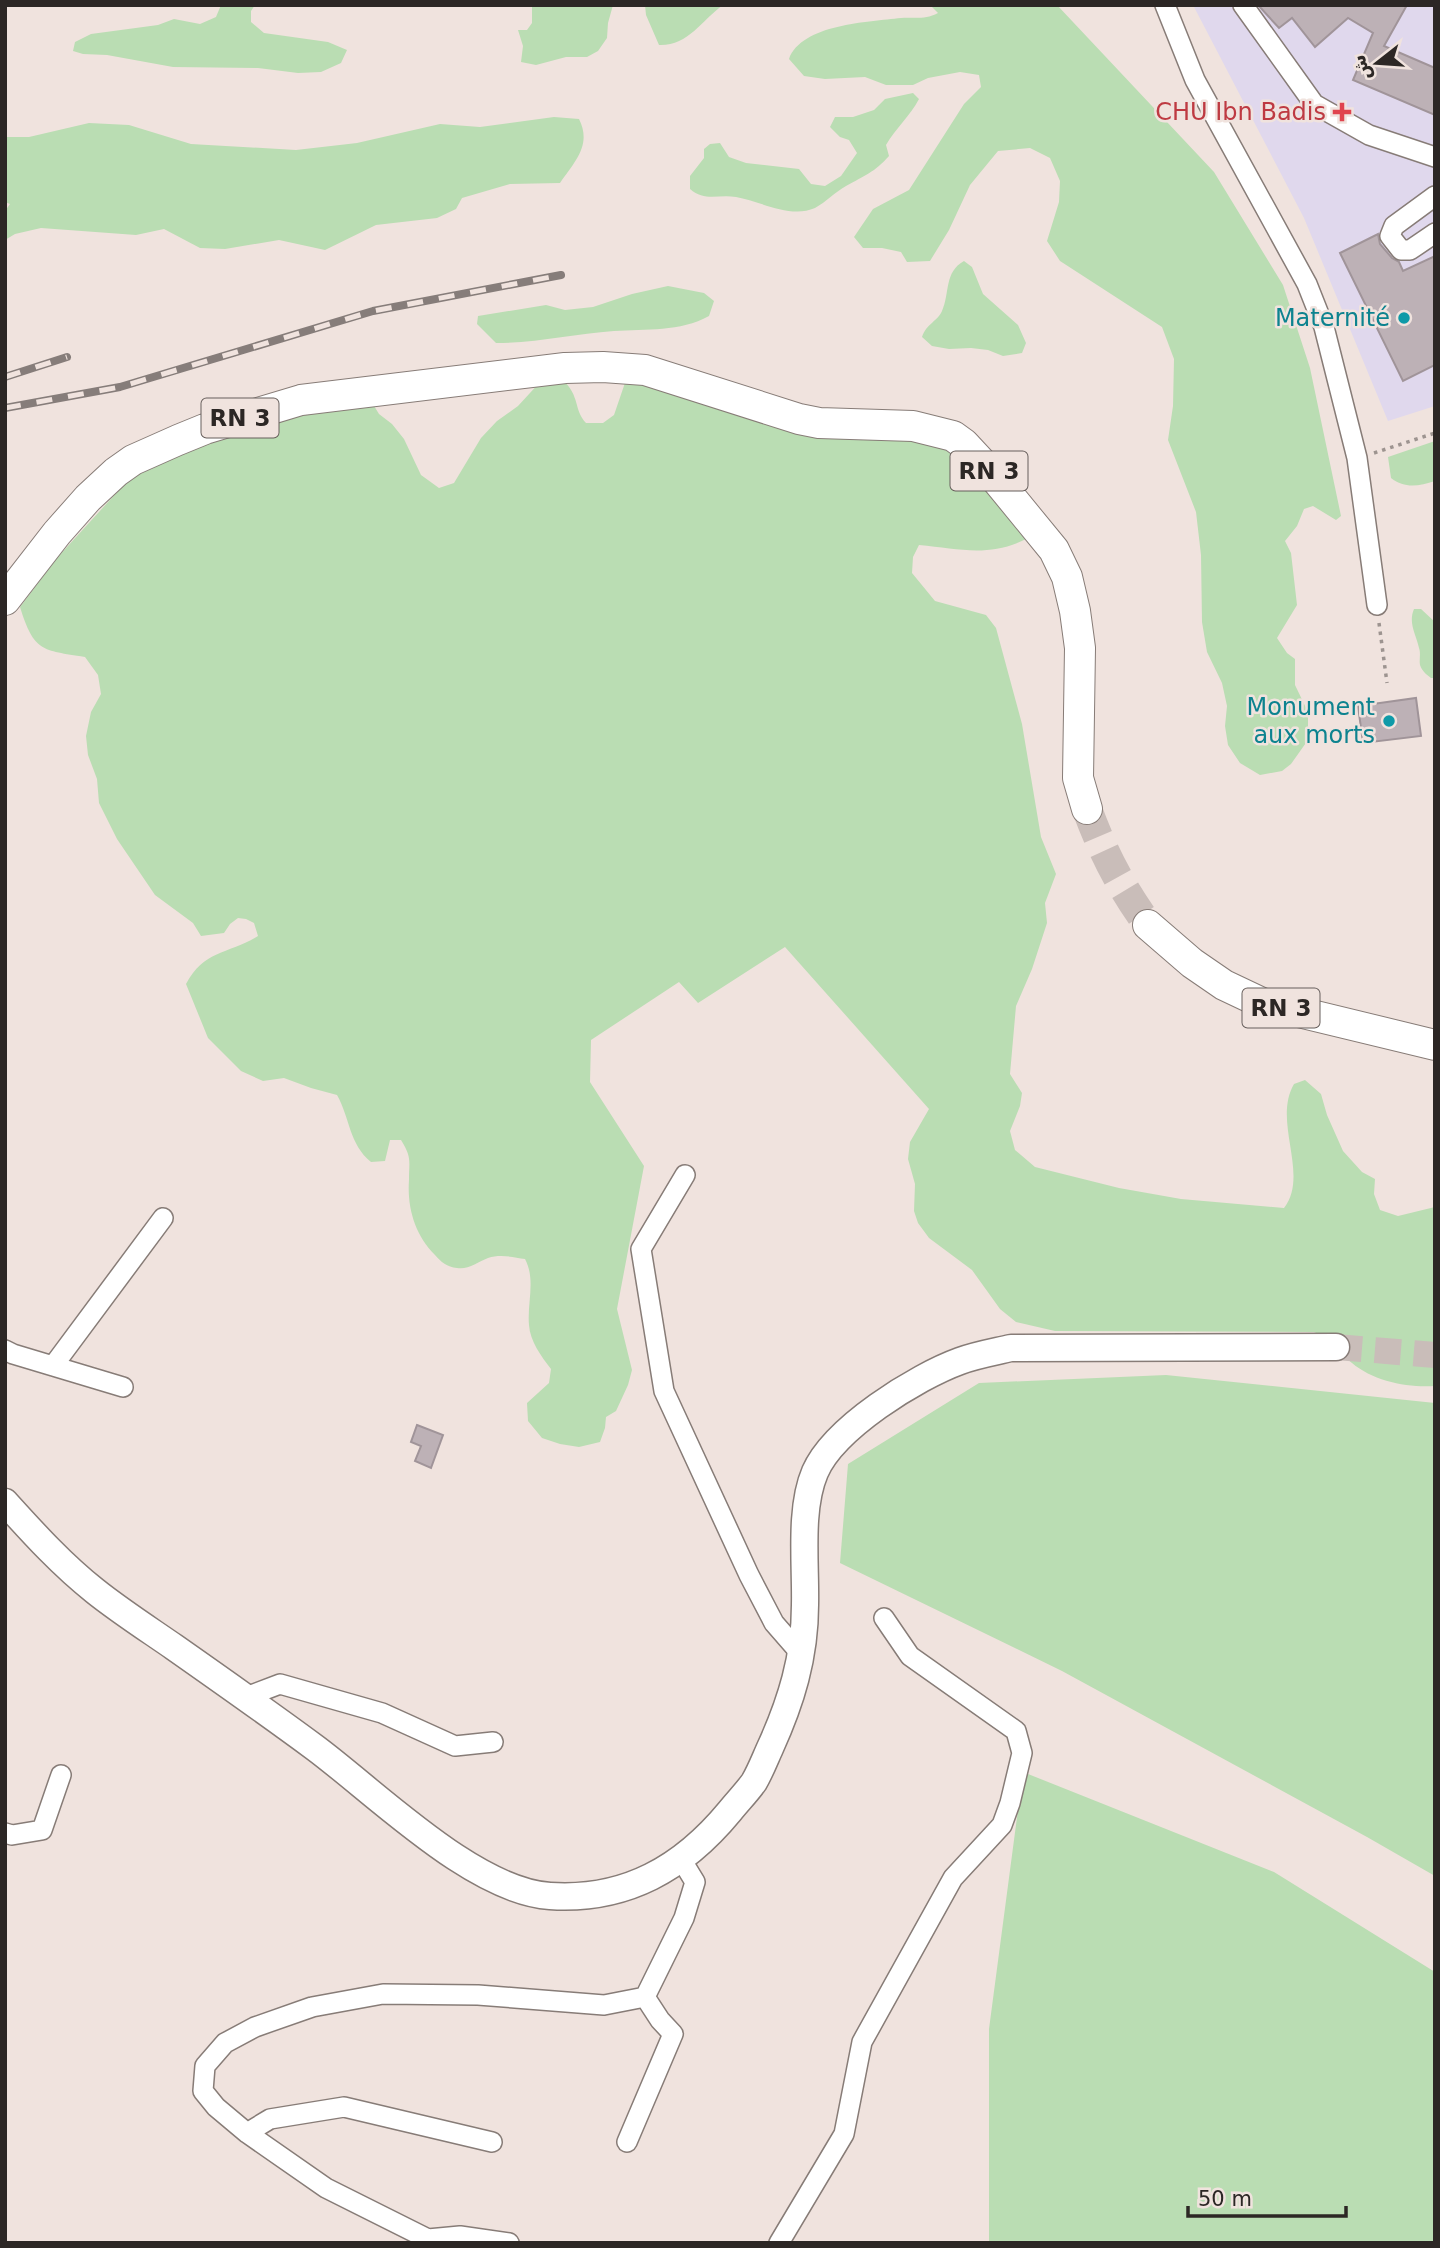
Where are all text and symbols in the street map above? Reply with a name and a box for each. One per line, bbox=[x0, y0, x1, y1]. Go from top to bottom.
north arrow bbox=[1342, 28, 1412, 98]
text: ش bbox=[1346, 52, 1376, 84]
place label: CHU Ibn Badis bbox=[1155, 98, 1326, 126]
marker: CHU Ibn Badis bbox=[1332, 102, 1352, 122]
place label: Maternité bbox=[1275, 304, 1390, 332]
marker: Maternité bbox=[1396, 310, 1412, 326]
road number: RN 3 bbox=[202, 398, 278, 438]
road number: RN 3 bbox=[950, 452, 1028, 491]
place label: Monument aux morts bbox=[1246, 693, 1375, 749]
marker: Monument aux morts bbox=[1381, 713, 1397, 729]
road number: RN 3 bbox=[1242, 988, 1320, 1028]
scale bar bbox=[1188, 2174, 1346, 2218]
text: 50 m bbox=[1198, 2187, 1252, 2211]

